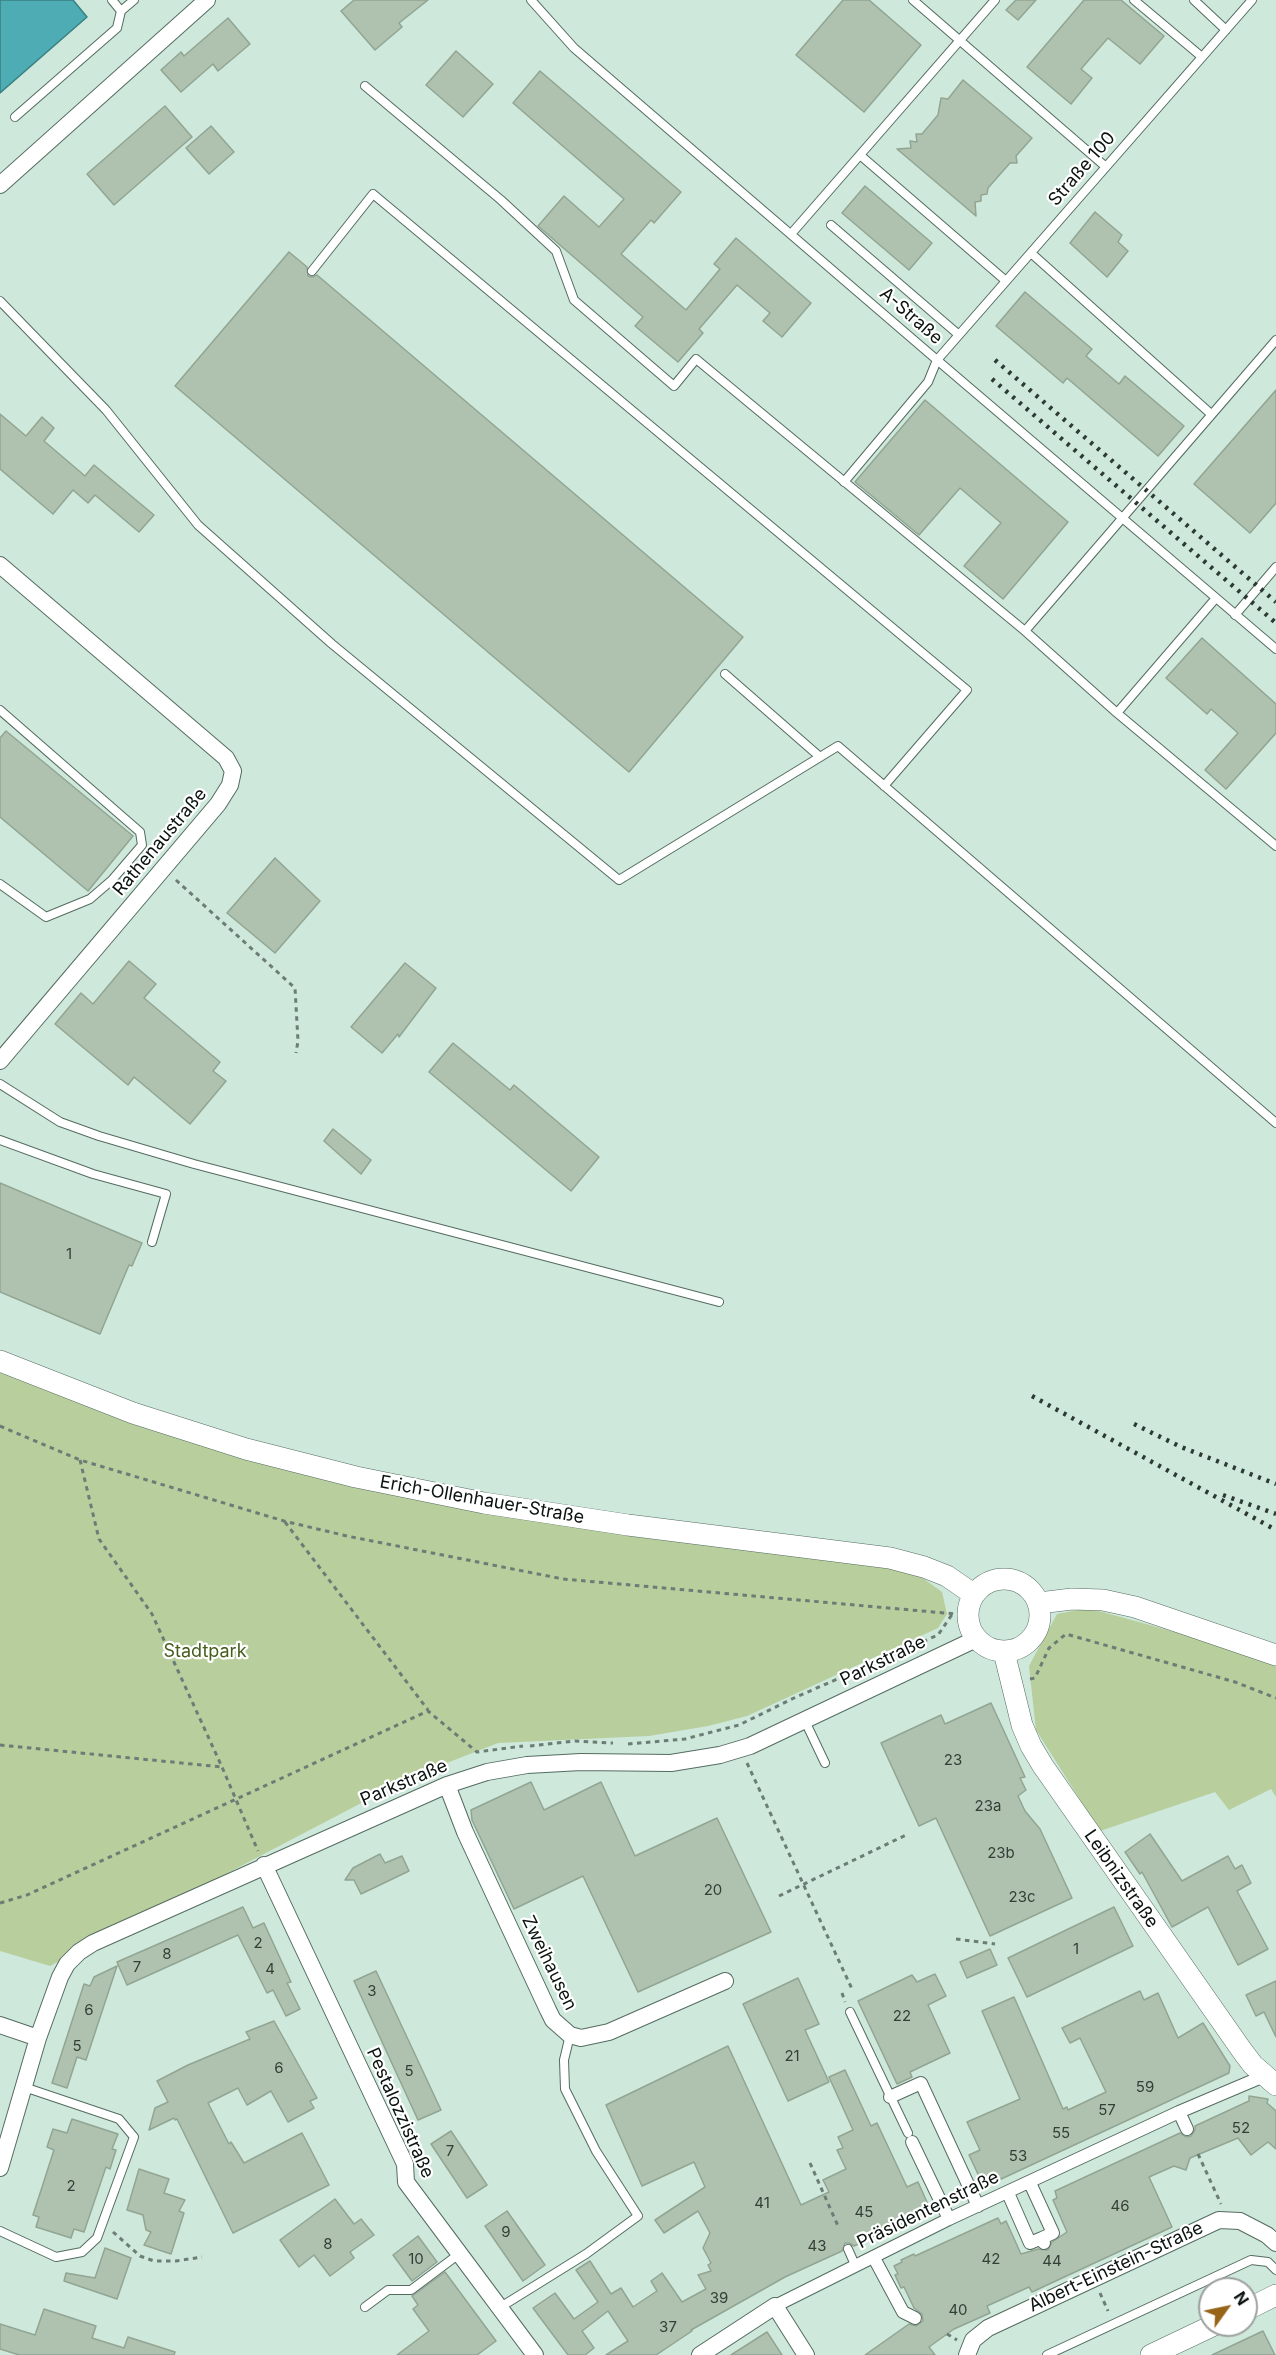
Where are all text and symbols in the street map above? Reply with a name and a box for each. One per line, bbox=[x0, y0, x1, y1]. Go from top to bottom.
street label: Straße 100 bbox=[1044, 128, 1120, 210]
street label: A-Straße bbox=[875, 283, 947, 349]
street label: Rathenaustraße bbox=[109, 784, 211, 900]
house number: 1 bbox=[66, 1245, 72, 1263]
street label: Erich-Ollenhauer-Straße bbox=[378, 1471, 586, 1529]
street label: Parkstraße bbox=[837, 1631, 929, 1691]
park label: Stadtpark bbox=[163, 1641, 247, 1663]
house number: 23 bbox=[944, 1751, 962, 1769]
street label: Parkstraße bbox=[357, 1755, 451, 1811]
house number: 23a bbox=[975, 1797, 1001, 1815]
street label: Leibnizstraße bbox=[1079, 1826, 1163, 1932]
house number: 23b bbox=[987, 1844, 1015, 1862]
house number: 20 bbox=[704, 1881, 722, 1899]
house number: 23c bbox=[1009, 1888, 1035, 1906]
street label: Zweihausen bbox=[517, 1912, 581, 2014]
house number: 2 bbox=[253, 1934, 263, 1952]
house number: 1 bbox=[1073, 1940, 1079, 1958]
house number: 8 bbox=[162, 1945, 172, 1963]
house number: 7 bbox=[133, 1958, 141, 1976]
house number: 4 bbox=[265, 1960, 275, 1978]
house number: 3 bbox=[367, 1982, 377, 2000]
house number: 6 bbox=[84, 2001, 94, 2019]
house number: 22 bbox=[893, 2007, 911, 2025]
house number: 5 bbox=[72, 2037, 82, 2055]
street label: Pestalozzistraße bbox=[362, 2044, 438, 2182]
house number: 21 bbox=[784, 2047, 800, 2065]
house number: 6 bbox=[274, 2059, 284, 2077]
house number: 5 bbox=[404, 2062, 414, 2080]
house number: 59 bbox=[1136, 2078, 1154, 2096]
house number: 57 bbox=[1098, 2101, 1116, 2119]
house number: 52 bbox=[1232, 2119, 1250, 2137]
house number: 55 bbox=[1052, 2124, 1070, 2142]
house number: 7 bbox=[446, 2142, 454, 2160]
house number: 53 bbox=[1009, 2147, 1027, 2165]
street label: Präsidentenstraße bbox=[854, 2166, 1002, 2254]
house number: 2 bbox=[66, 2177, 76, 2195]
house number: 41 bbox=[754, 2194, 770, 2212]
house number: 46 bbox=[1111, 2197, 1129, 2215]
house number: 45 bbox=[855, 2203, 873, 2221]
street label: Albert-Einstein-Straße bbox=[1025, 2217, 1207, 2317]
house number: 9 bbox=[501, 2223, 511, 2241]
house number: 8 bbox=[323, 2235, 333, 2253]
house number: 43 bbox=[808, 2237, 826, 2255]
house number: 10 bbox=[408, 2250, 424, 2268]
house number: 42 bbox=[982, 2250, 1000, 2268]
house number: 44 bbox=[1042, 2252, 1062, 2270]
north arrow bbox=[1198, 2277, 1258, 2337]
text: N bbox=[1230, 2288, 1253, 2309]
house number: 39 bbox=[710, 2289, 728, 2307]
house number: 40 bbox=[948, 2301, 968, 2319]
house number: 37 bbox=[659, 2318, 677, 2336]

